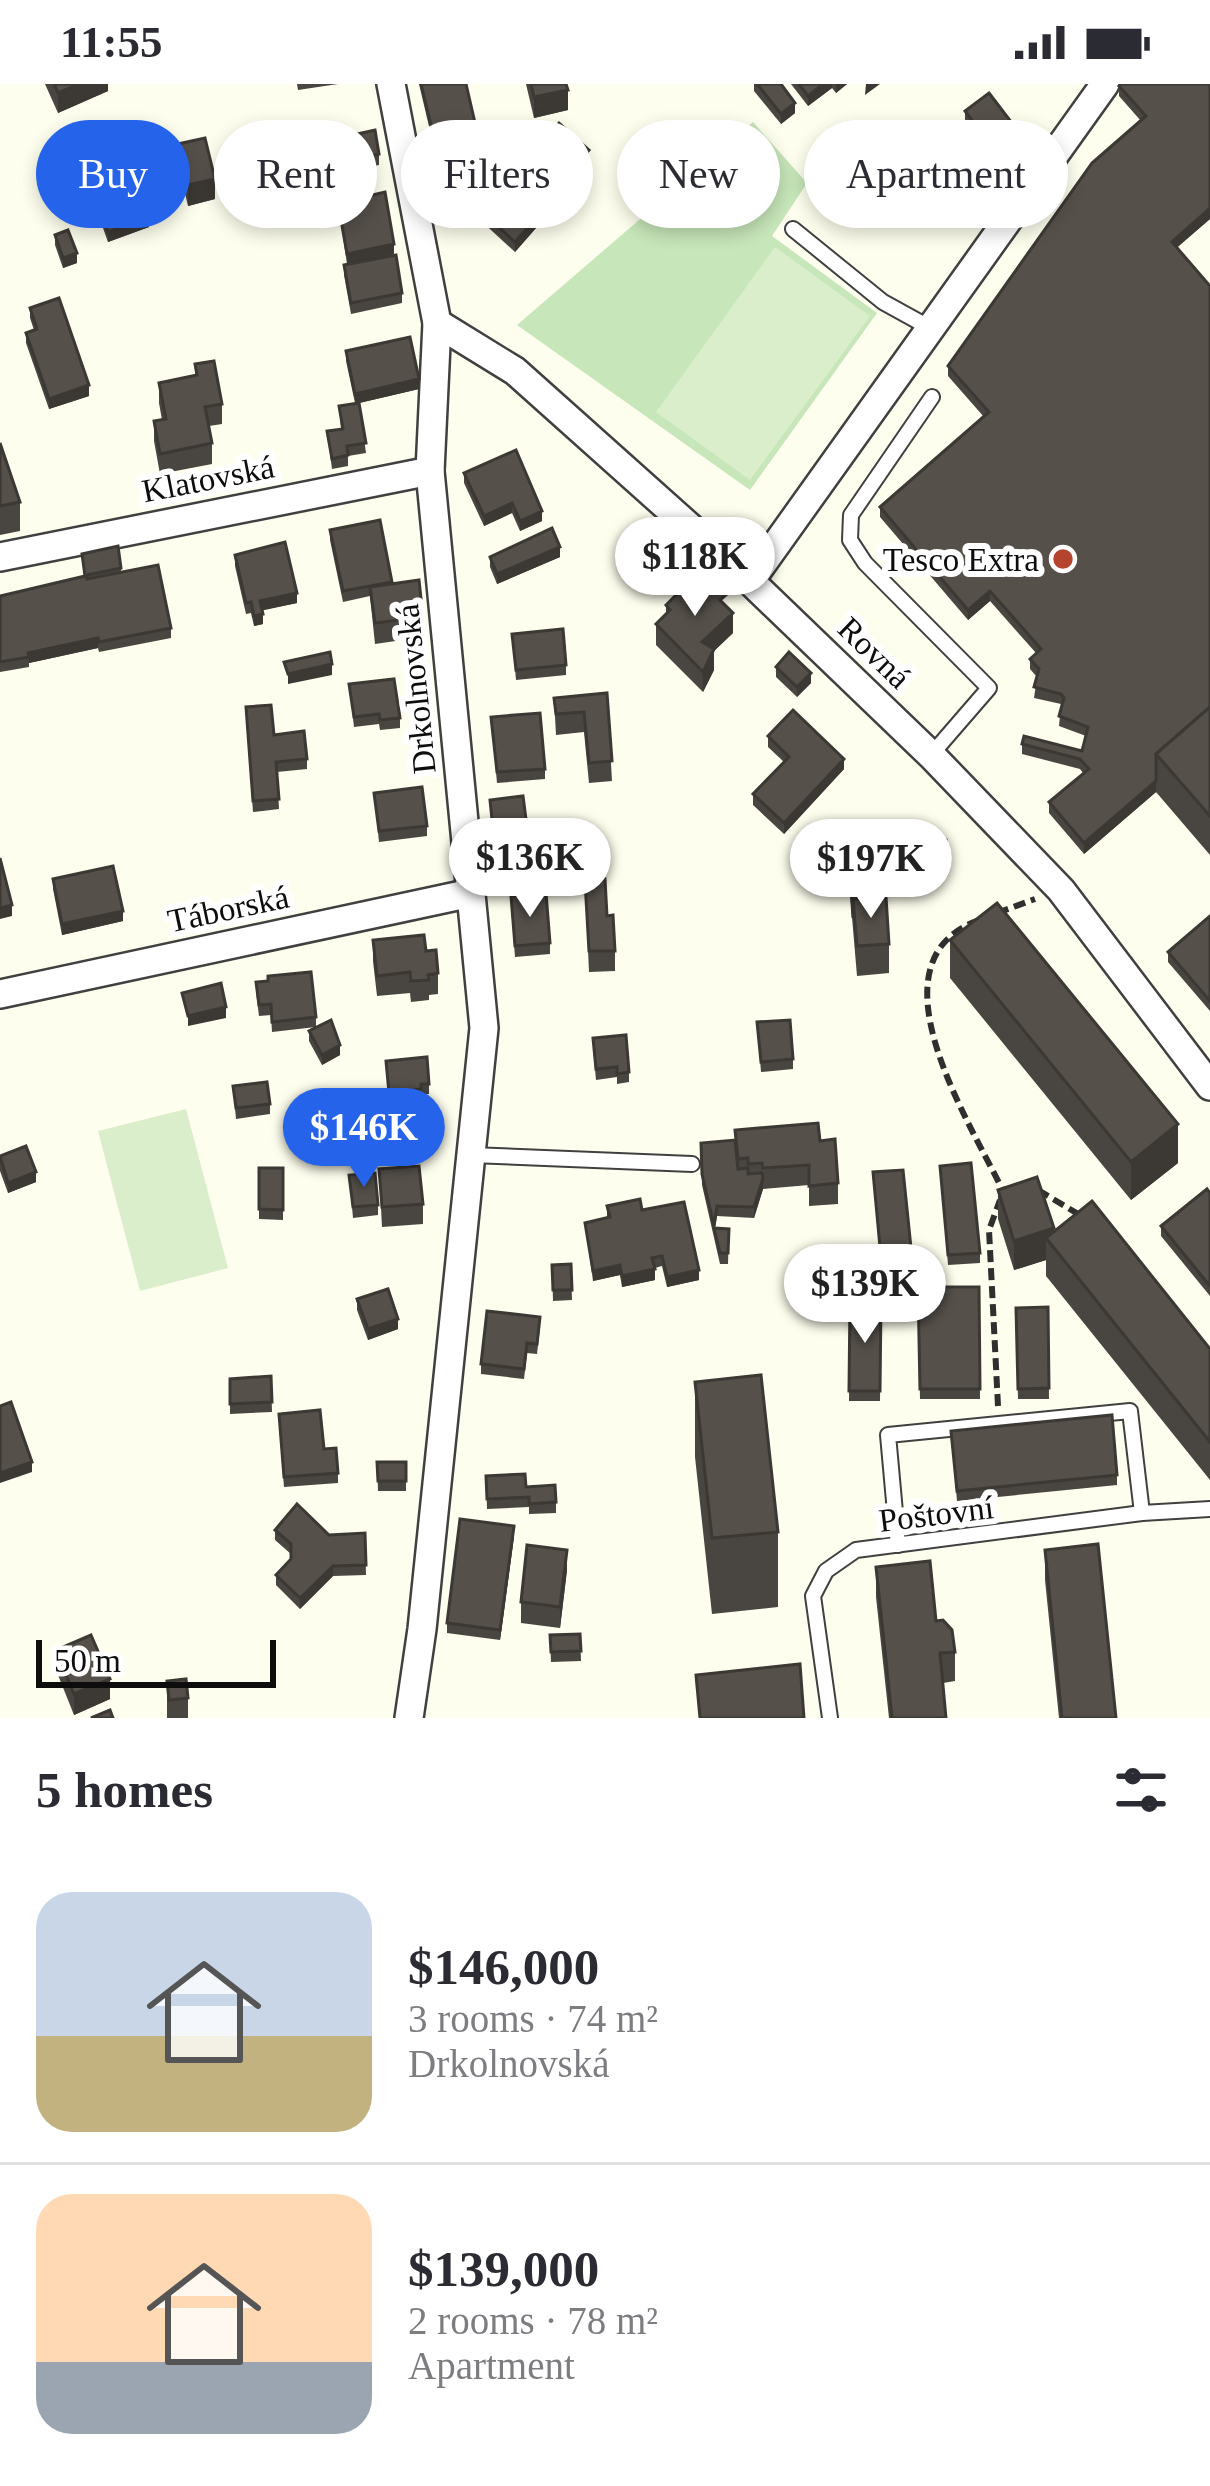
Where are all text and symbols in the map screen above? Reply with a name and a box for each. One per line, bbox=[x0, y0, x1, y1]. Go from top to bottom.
text: 11:55 bbox=[60, 17, 163, 67]
chip: Buy bbox=[36, 120, 190, 228]
chip: Rent bbox=[214, 120, 377, 228]
chip: Filters bbox=[401, 120, 593, 228]
chip: New bbox=[617, 120, 780, 228]
chip: Apartment bbox=[804, 120, 1068, 228]
street label: Klatovská bbox=[139, 448, 278, 509]
pin: $118K bbox=[611, 517, 779, 619]
text: $118K bbox=[642, 534, 748, 577]
place label: Tesco Extra bbox=[883, 542, 1039, 578]
marker: Tesco Extra bbox=[1050, 546, 1076, 572]
street label: Drkolnovská bbox=[389, 602, 443, 776]
street label: Rovná bbox=[831, 610, 918, 696]
pin: $136K bbox=[446, 818, 614, 920]
pin: $197K bbox=[787, 819, 955, 921]
text: $136K bbox=[476, 835, 584, 878]
text: $197K bbox=[817, 836, 925, 879]
street label: Táborská bbox=[164, 879, 292, 939]
pin: $146K bbox=[280, 1088, 448, 1190]
text: $146K bbox=[310, 1105, 418, 1148]
pin: $139K bbox=[781, 1244, 949, 1346]
text: $139K bbox=[811, 1261, 919, 1304]
street label: Poštovní bbox=[877, 1489, 996, 1539]
scale bar bbox=[36, 1634, 276, 1687]
text: 50 m bbox=[54, 1643, 121, 1679]
icon: filters bbox=[1108, 1757, 1174, 1823]
text: 5 homes bbox=[36, 1762, 213, 1818]
text: $146,000 bbox=[408, 1939, 599, 1995]
icon: home bbox=[132, 1940, 276, 2084]
text: 3 rooms · 74 m² bbox=[408, 1997, 658, 2040]
text: Drkolnovská bbox=[408, 2042, 609, 2085]
text: $139,000 bbox=[408, 2241, 599, 2297]
icon: home bbox=[132, 2242, 276, 2386]
text: 2 rooms · 78 m² bbox=[408, 2299, 658, 2342]
text: Apartment bbox=[408, 2344, 575, 2387]

